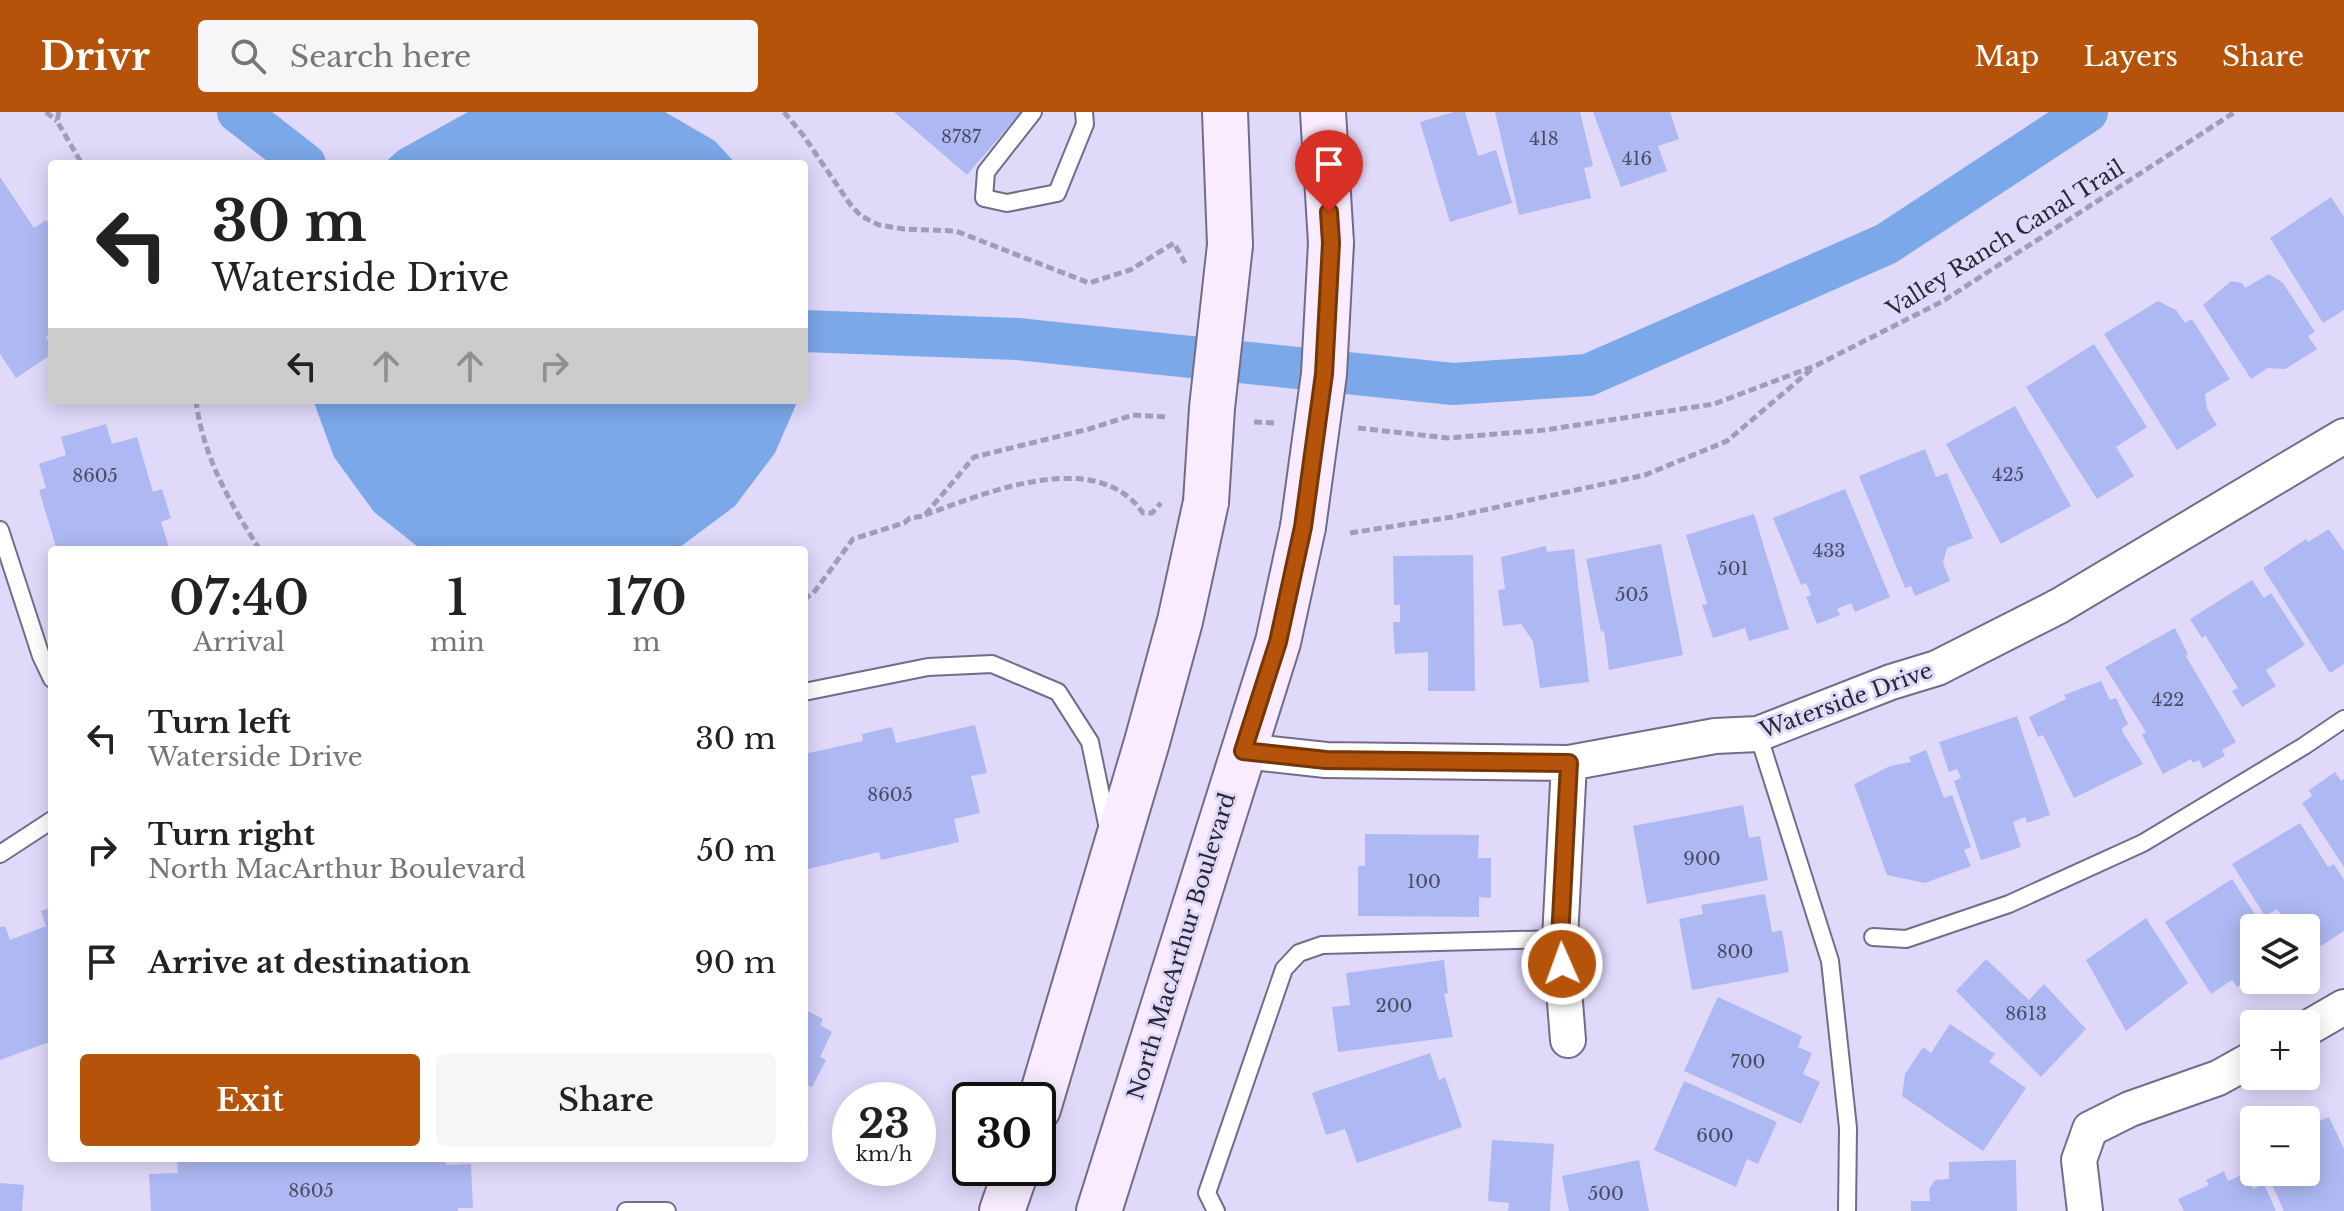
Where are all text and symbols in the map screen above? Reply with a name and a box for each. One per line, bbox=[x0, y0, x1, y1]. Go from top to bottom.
search box bbox=[198, 20, 758, 92]
text: Drivr bbox=[40, 33, 150, 80]
icon: search bbox=[226, 34, 270, 78]
text: Search here bbox=[290, 38, 471, 75]
text: Map bbox=[1974, 39, 2039, 74]
text: Layers bbox=[2083, 39, 2178, 74]
text: Share bbox=[2222, 39, 2304, 74]
house number: 8787 bbox=[941, 126, 982, 148]
house number: 418 bbox=[1529, 128, 1559, 150]
pin bbox=[1295, 130, 1363, 212]
icon: arrive bbox=[1307, 142, 1351, 186]
house number: 416 bbox=[1622, 148, 1652, 170]
street label: Valley Ranch Canal Trail bbox=[1881, 154, 2129, 323]
text: 30 m bbox=[212, 187, 367, 256]
icon: left bbox=[80, 192, 184, 296]
text: Waterside Drive bbox=[212, 256, 509, 301]
icon: left bbox=[280, 344, 324, 388]
icon: ahead bbox=[364, 344, 408, 388]
icon: ahead bbox=[448, 344, 492, 388]
icon: right bbox=[532, 344, 576, 388]
house number: 425 bbox=[1992, 464, 2024, 486]
house number: 8605 bbox=[72, 465, 118, 487]
house number: 433 bbox=[1813, 540, 1845, 562]
house number: 501 bbox=[1717, 558, 1749, 580]
text: 07:40 bbox=[169, 568, 309, 628]
text: 1 bbox=[447, 568, 468, 628]
text: 170 bbox=[606, 568, 687, 628]
house number: 505 bbox=[1615, 584, 1649, 606]
text: Arrival bbox=[193, 626, 285, 658]
text: min bbox=[430, 626, 485, 658]
text: m bbox=[632, 626, 660, 658]
street label: Waterside Drive bbox=[1755, 657, 1936, 745]
house number: 422 bbox=[2152, 689, 2184, 711]
text: Turn left bbox=[148, 704, 291, 741]
icon: left bbox=[80, 716, 124, 760]
text: 30 m bbox=[695, 720, 776, 757]
text: Waterside Drive bbox=[148, 741, 363, 773]
house number: 8605 bbox=[867, 784, 913, 806]
street label: North MacArthur Boulevard bbox=[1122, 789, 1241, 1103]
text: Turn right bbox=[148, 816, 315, 853]
icon: right bbox=[80, 828, 124, 872]
text: 50 m bbox=[697, 832, 776, 869]
house number: 900 bbox=[1683, 848, 1721, 870]
text: North MacArthur Boulevard bbox=[148, 853, 526, 885]
house number: 100 bbox=[1407, 871, 1441, 893]
map controls bbox=[2240, 914, 2320, 1186]
button: layers bbox=[2240, 914, 2320, 994]
position arrow bbox=[1520, 922, 1604, 1006]
icon: arrive bbox=[80, 940, 124, 984]
house number: 800 bbox=[1717, 941, 1753, 963]
text: Arrive at destination bbox=[148, 944, 471, 981]
text: 90 m bbox=[694, 944, 776, 981]
house number: 200 bbox=[1376, 995, 1412, 1017]
house number: 8613 bbox=[2005, 1003, 2047, 1025]
button: + bbox=[2240, 1010, 2320, 1090]
house number: 700 bbox=[1731, 1051, 1765, 1073]
button: Exit bbox=[80, 1054, 420, 1146]
button: Share bbox=[436, 1054, 776, 1146]
speed limit sign: 30 bbox=[952, 1082, 1056, 1186]
text: 23 bbox=[858, 1099, 910, 1149]
button: − bbox=[2240, 1106, 2320, 1186]
house number: 600 bbox=[1696, 1125, 1734, 1147]
text: km/h bbox=[856, 1142, 912, 1166]
house number: 8605 bbox=[288, 1180, 334, 1202]
house number: 500 bbox=[1588, 1183, 1624, 1205]

